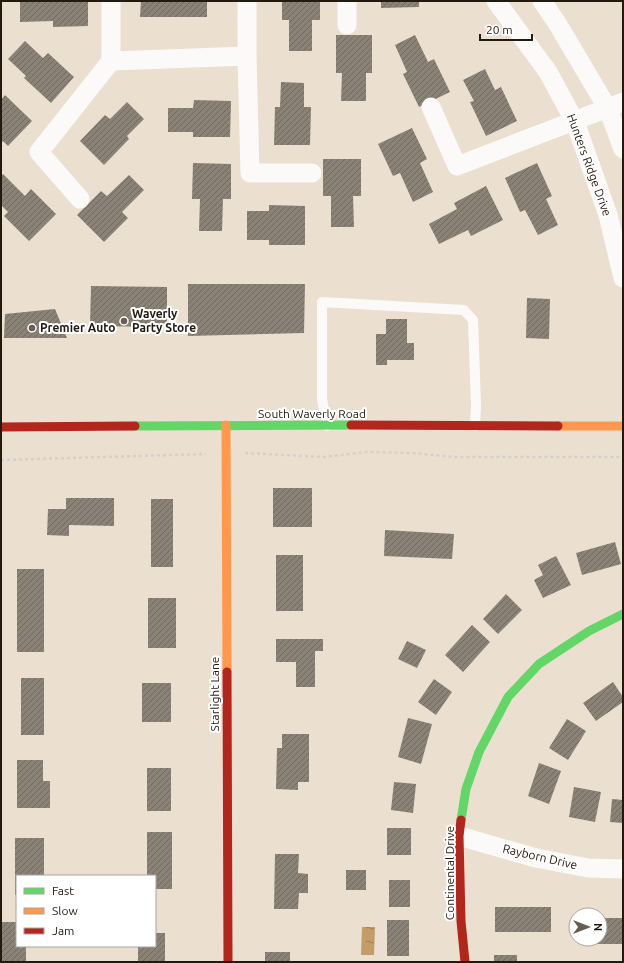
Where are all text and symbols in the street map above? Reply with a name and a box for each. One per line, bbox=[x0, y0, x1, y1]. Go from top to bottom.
scale bar bbox=[480, 16, 532, 42]
text: 20 m bbox=[486, 23, 513, 36]
street label: Hunters Ridge Drive bbox=[565, 112, 614, 218]
place label: Waverly Party Store bbox=[132, 307, 196, 334]
marker: Waverly Party Store bbox=[119, 316, 129, 326]
place label: Premier Auto bbox=[40, 321, 115, 334]
marker: Premier Auto bbox=[27, 323, 37, 333]
street label: South Waverly Road bbox=[258, 407, 366, 420]
street label: Starlight Lane bbox=[208, 657, 221, 731]
street label: Continental Drive bbox=[443, 826, 456, 920]
street label: Rayborn Drive bbox=[502, 842, 579, 871]
legend bbox=[16, 875, 156, 947]
text: Fast bbox=[52, 884, 74, 897]
text: Slow bbox=[52, 904, 78, 917]
north arrow bbox=[568, 907, 608, 947]
text: N bbox=[592, 923, 604, 931]
text: Jam bbox=[52, 924, 74, 937]

